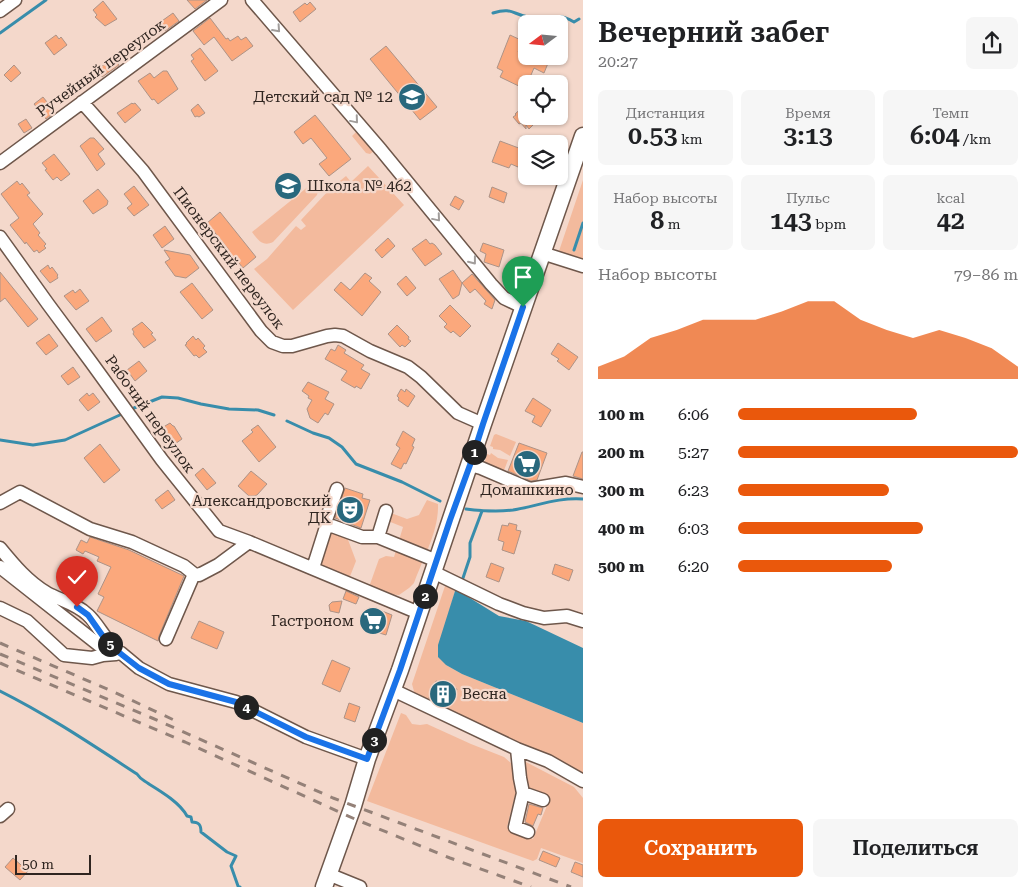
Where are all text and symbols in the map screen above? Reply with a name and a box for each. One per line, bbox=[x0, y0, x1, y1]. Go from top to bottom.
street label: Ручейный переулок bbox=[33, 15, 169, 121]
north arrow bbox=[518, 15, 568, 65]
map controls bbox=[518, 15, 568, 185]
text: Вечерний забег bbox=[598, 16, 829, 49]
button: share bbox=[966, 17, 1018, 69]
one-way arrow bbox=[271, 23, 280, 32]
text: 20:27 bbox=[598, 52, 638, 71]
button: locate bbox=[518, 75, 568, 125]
school or university icon: Детский сад № 12 bbox=[397, 82, 427, 112]
place label: Детский сад № 12 bbox=[253, 88, 393, 106]
text: Дистанция bbox=[626, 105, 705, 121]
text: Время bbox=[785, 105, 831, 121]
text: Темп bbox=[932, 105, 969, 121]
one-way arrow bbox=[349, 114, 358, 123]
text: 0.53 bbox=[628, 121, 677, 150]
text: 3:13 bbox=[783, 121, 833, 150]
text: 6:04 bbox=[910, 121, 959, 150]
text: km bbox=[677, 131, 703, 147]
text: /km bbox=[959, 131, 991, 147]
button: layers bbox=[518, 135, 568, 185]
school or university icon: Школа № 462 bbox=[273, 171, 303, 201]
place label: Школа № 462 bbox=[307, 177, 412, 195]
street label: Пионерский переулок bbox=[170, 183, 289, 333]
text: Набор высоты bbox=[613, 190, 717, 206]
text: Пульс bbox=[786, 190, 830, 206]
text: kcal bbox=[937, 190, 965, 206]
text: 8 bbox=[650, 206, 664, 235]
text: 143 bbox=[770, 206, 812, 235]
text: 42 bbox=[937, 206, 965, 235]
one-way arrow bbox=[431, 212, 440, 221]
text: m bbox=[664, 216, 680, 232]
text: bpm bbox=[812, 216, 846, 232]
one-way arrow bbox=[467, 255, 475, 264]
pin bbox=[502, 256, 544, 307]
icon: arrive bbox=[509, 263, 537, 291]
text: Набор высоты bbox=[598, 265, 717, 284]
text: 79–86 m bbox=[954, 265, 1018, 284]
street label: Рабочий переулок bbox=[101, 352, 199, 477]
text: 100 m bbox=[598, 405, 644, 424]
text: 6:06 bbox=[678, 405, 709, 424]
pin: 1 bbox=[462, 440, 486, 464]
text: 200 m bbox=[598, 443, 644, 462]
text: 5:27 bbox=[678, 443, 709, 462]
text: 1 bbox=[471, 444, 478, 460]
supermarket icon: Домашкино bbox=[512, 449, 542, 479]
place label: Домашкино bbox=[480, 481, 574, 499]
text: 300 m bbox=[598, 481, 644, 500]
text: 6:23 bbox=[678, 481, 709, 500]
place label: Александровский ДК bbox=[192, 492, 331, 527]
theatre icon: Александровский ДК bbox=[335, 495, 365, 525]
text: 400 m bbox=[598, 519, 644, 538]
text: 6:03 bbox=[678, 519, 709, 538]
pin bbox=[56, 556, 98, 607]
text: 500 m bbox=[598, 557, 644, 576]
text: 6:20 bbox=[678, 557, 709, 576]
icon: check bbox=[63, 563, 91, 591]
pin: 2 bbox=[412, 584, 438, 608]
text: 2 bbox=[422, 588, 429, 604]
supermarket icon: Гастроном bbox=[358, 606, 388, 636]
place label: Гастроном bbox=[271, 612, 354, 630]
pin: 5 bbox=[98, 632, 122, 656]
text: 5 bbox=[107, 636, 114, 652]
building icon: Весна bbox=[428, 679, 458, 709]
place label: Весна bbox=[462, 685, 507, 703]
pin: 4 bbox=[234, 694, 258, 720]
text: 4 bbox=[243, 699, 250, 715]
pin: 3 bbox=[362, 728, 386, 752]
text: 3 bbox=[371, 732, 378, 748]
button: Сохранить bbox=[598, 819, 803, 877]
button: Поделиться bbox=[813, 819, 1018, 877]
scale bar bbox=[15, 852, 91, 875]
text: 50 m bbox=[22, 856, 54, 872]

